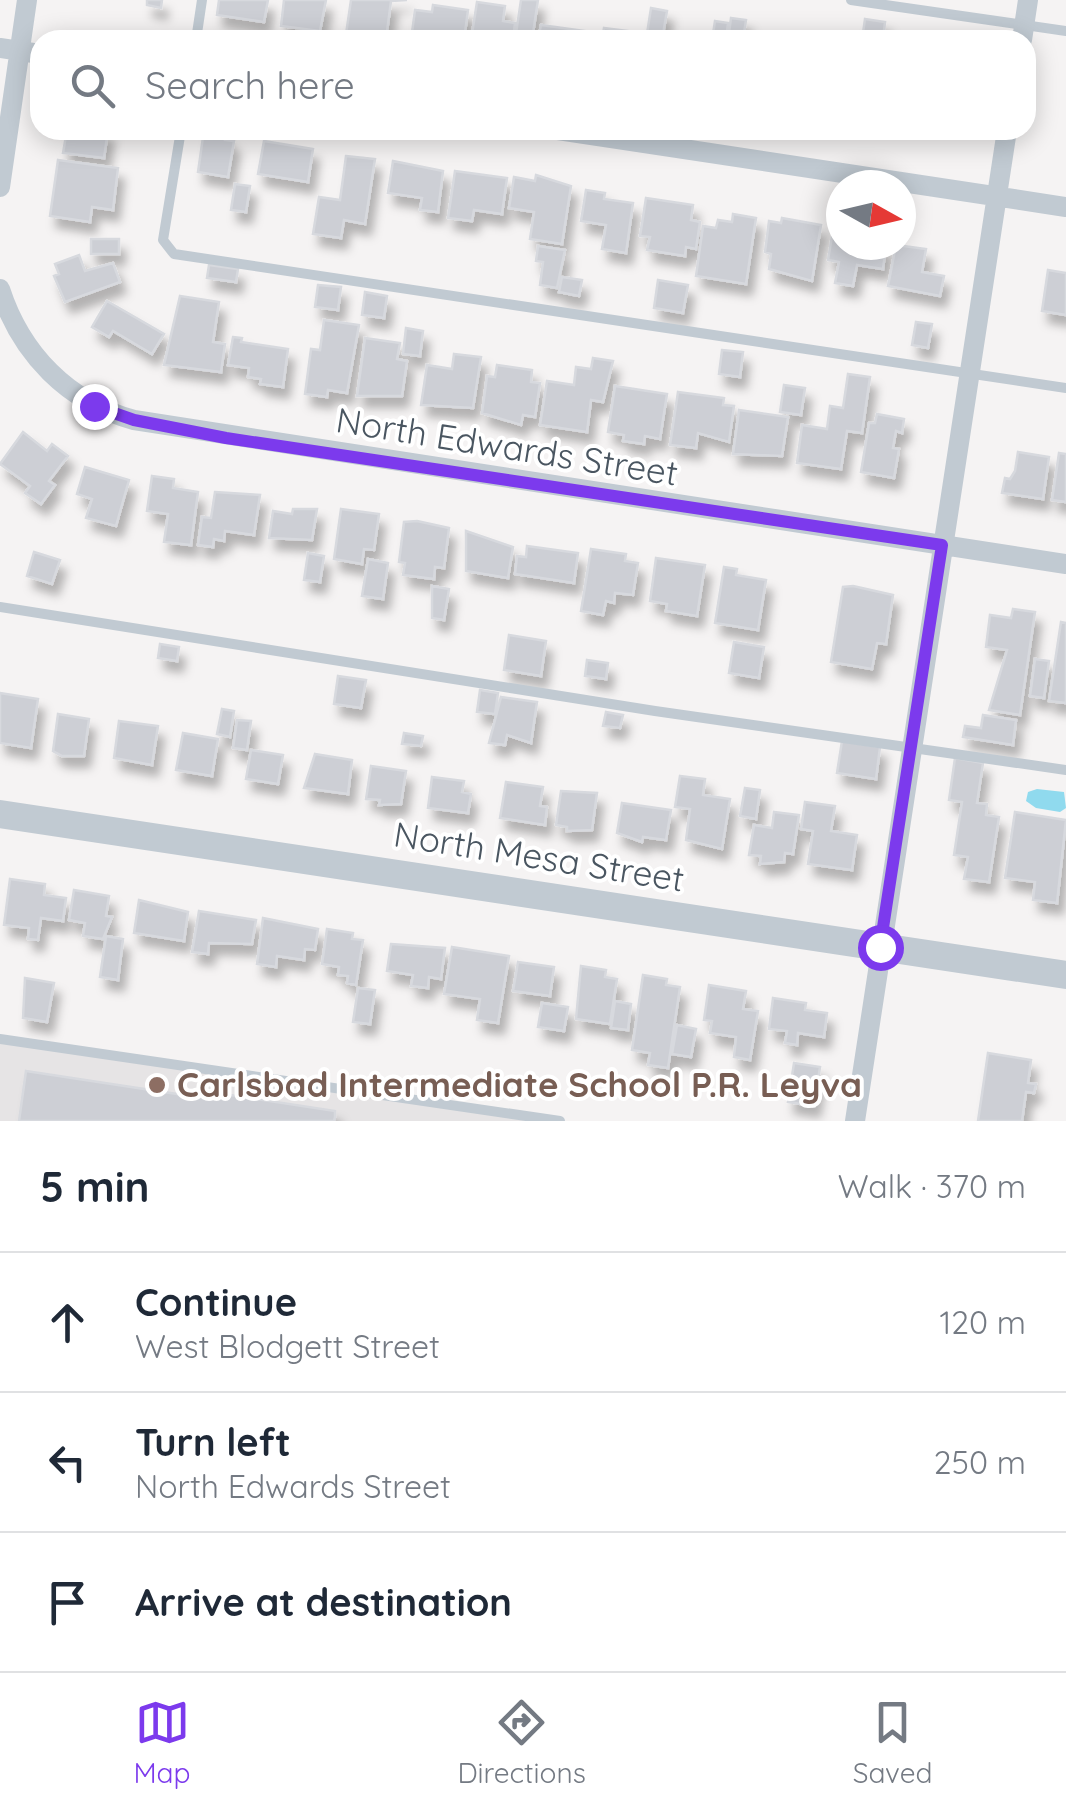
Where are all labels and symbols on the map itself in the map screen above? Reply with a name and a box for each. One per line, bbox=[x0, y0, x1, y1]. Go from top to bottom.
north arrow bbox=[826, 170, 916, 260]
route end bbox=[72, 384, 118, 430]
street label: North Edwards Street bbox=[333, 397, 681, 495]
street label: North Mesa Street bbox=[391, 811, 687, 901]
route start bbox=[858, 925, 904, 971]
place label: Carlsbad Intermediate School P.R. Leyva bbox=[177, 1062, 862, 1106]
marker: Carlsbad Intermediate School P.R. Leyva bbox=[146, 1074, 168, 1096]

